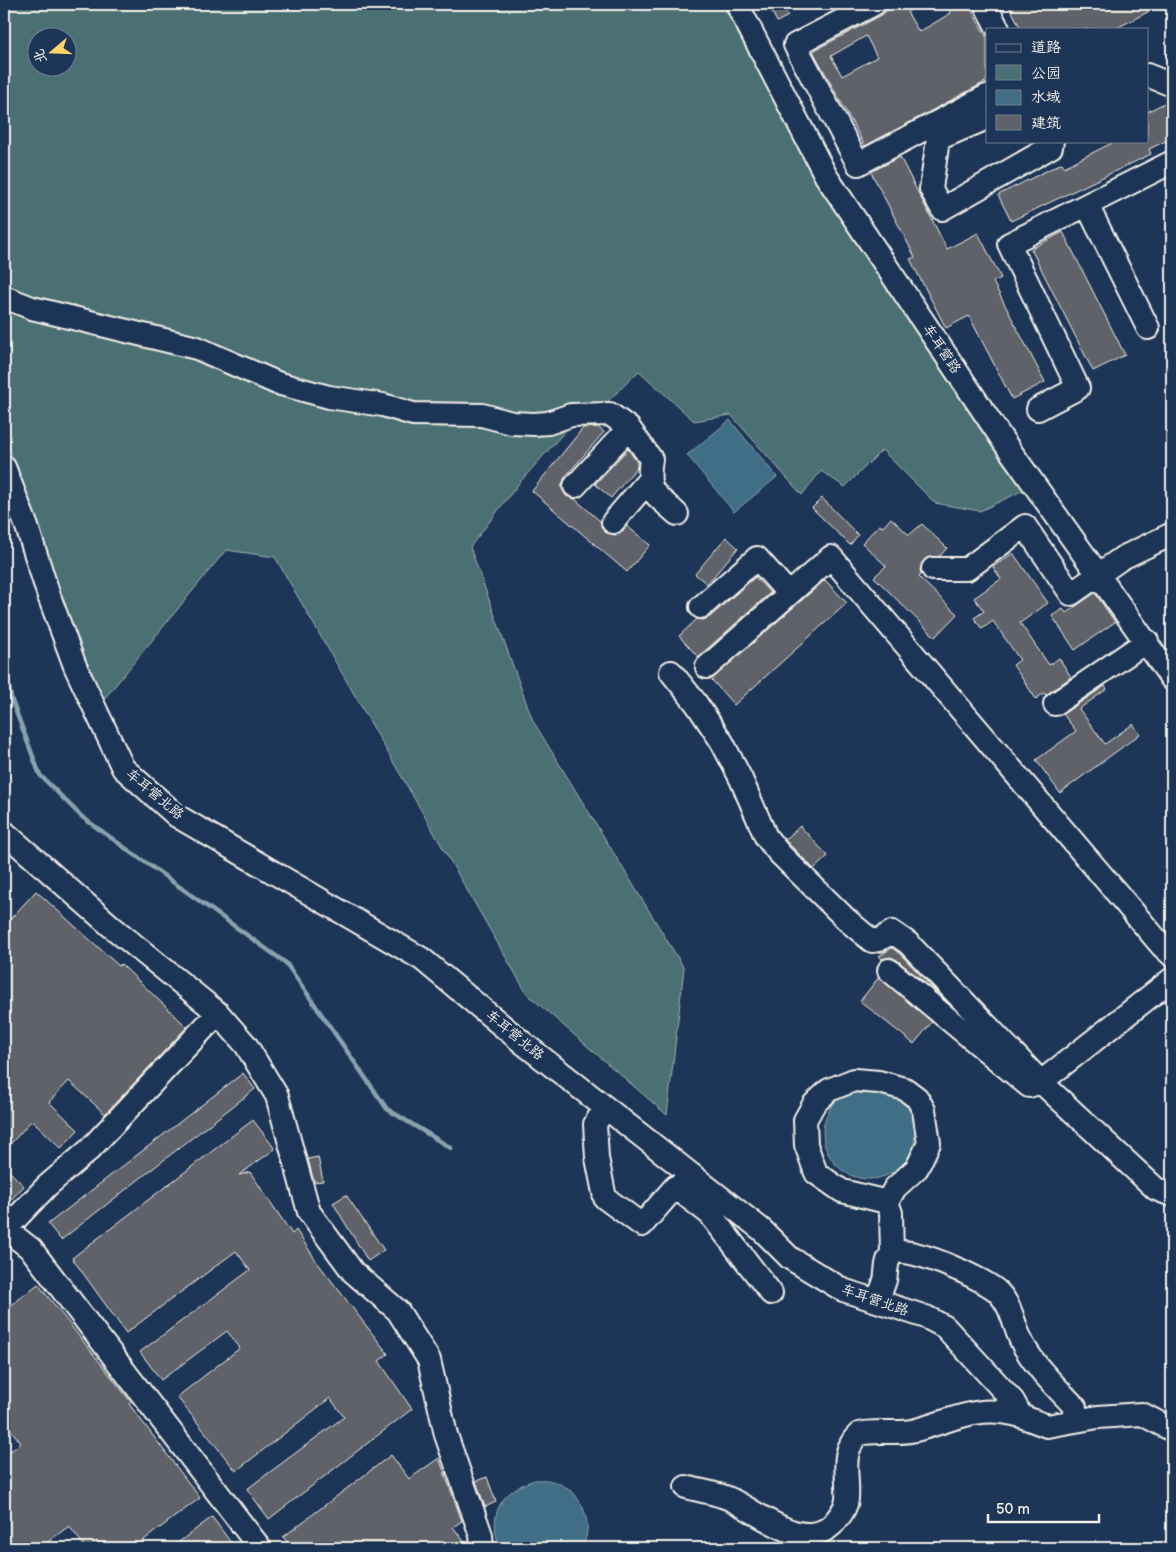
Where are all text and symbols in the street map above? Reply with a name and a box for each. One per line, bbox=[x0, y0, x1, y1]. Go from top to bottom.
north arrow bbox=[28, 28, 78, 78]
legend bbox=[986, 28, 1148, 142]
text: 道路 bbox=[1031, 38, 1061, 57]
text: 北 bbox=[30, 47, 50, 65]
text: 公园 bbox=[1031, 64, 1061, 83]
text: 水域 bbox=[1031, 88, 1061, 107]
text: 建筑 bbox=[1031, 114, 1061, 133]
street label: 车耳营路 bbox=[919, 321, 965, 377]
street label: 车耳营北路 bbox=[123, 765, 187, 823]
street label: 车耳营北路 bbox=[482, 1006, 548, 1064]
street label: 车耳营北路 bbox=[839, 1281, 911, 1319]
scale bar bbox=[988, 1492, 1100, 1524]
text: 50 m bbox=[996, 1500, 1030, 1519]

